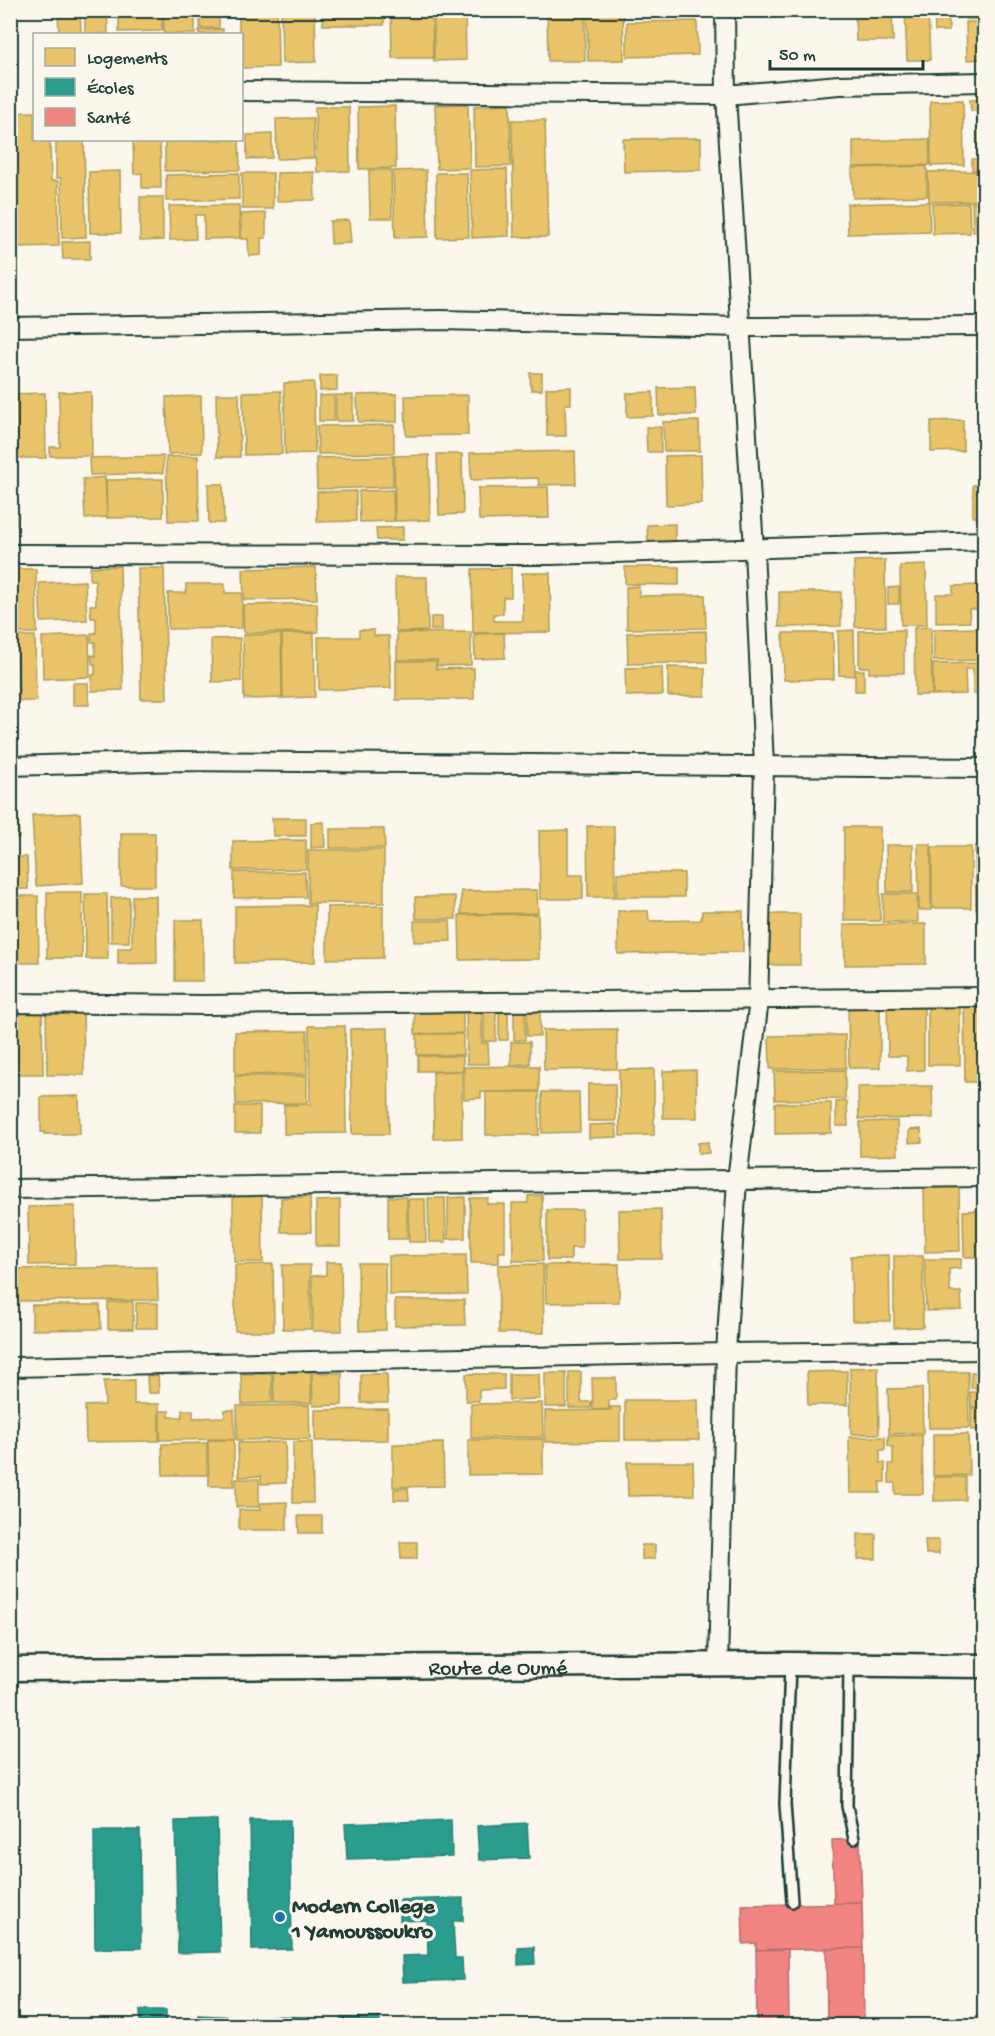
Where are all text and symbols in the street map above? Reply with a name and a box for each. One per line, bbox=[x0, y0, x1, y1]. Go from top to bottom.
legend bbox=[33, 33, 243, 141]
scale bar bbox=[770, 33, 923, 71]
text: 50 m bbox=[779, 46, 816, 67]
text: Logements bbox=[87, 49, 168, 70]
text: Écoles bbox=[87, 79, 135, 100]
text: Santé bbox=[87, 109, 131, 130]
street label: Route de Oumé bbox=[428, 1656, 568, 1683]
place label: Modern College 1 Yamoussoukro bbox=[291, 1895, 435, 1946]
marker: Modern College 1 Yamoussoukro bbox=[273, 1910, 287, 1924]

